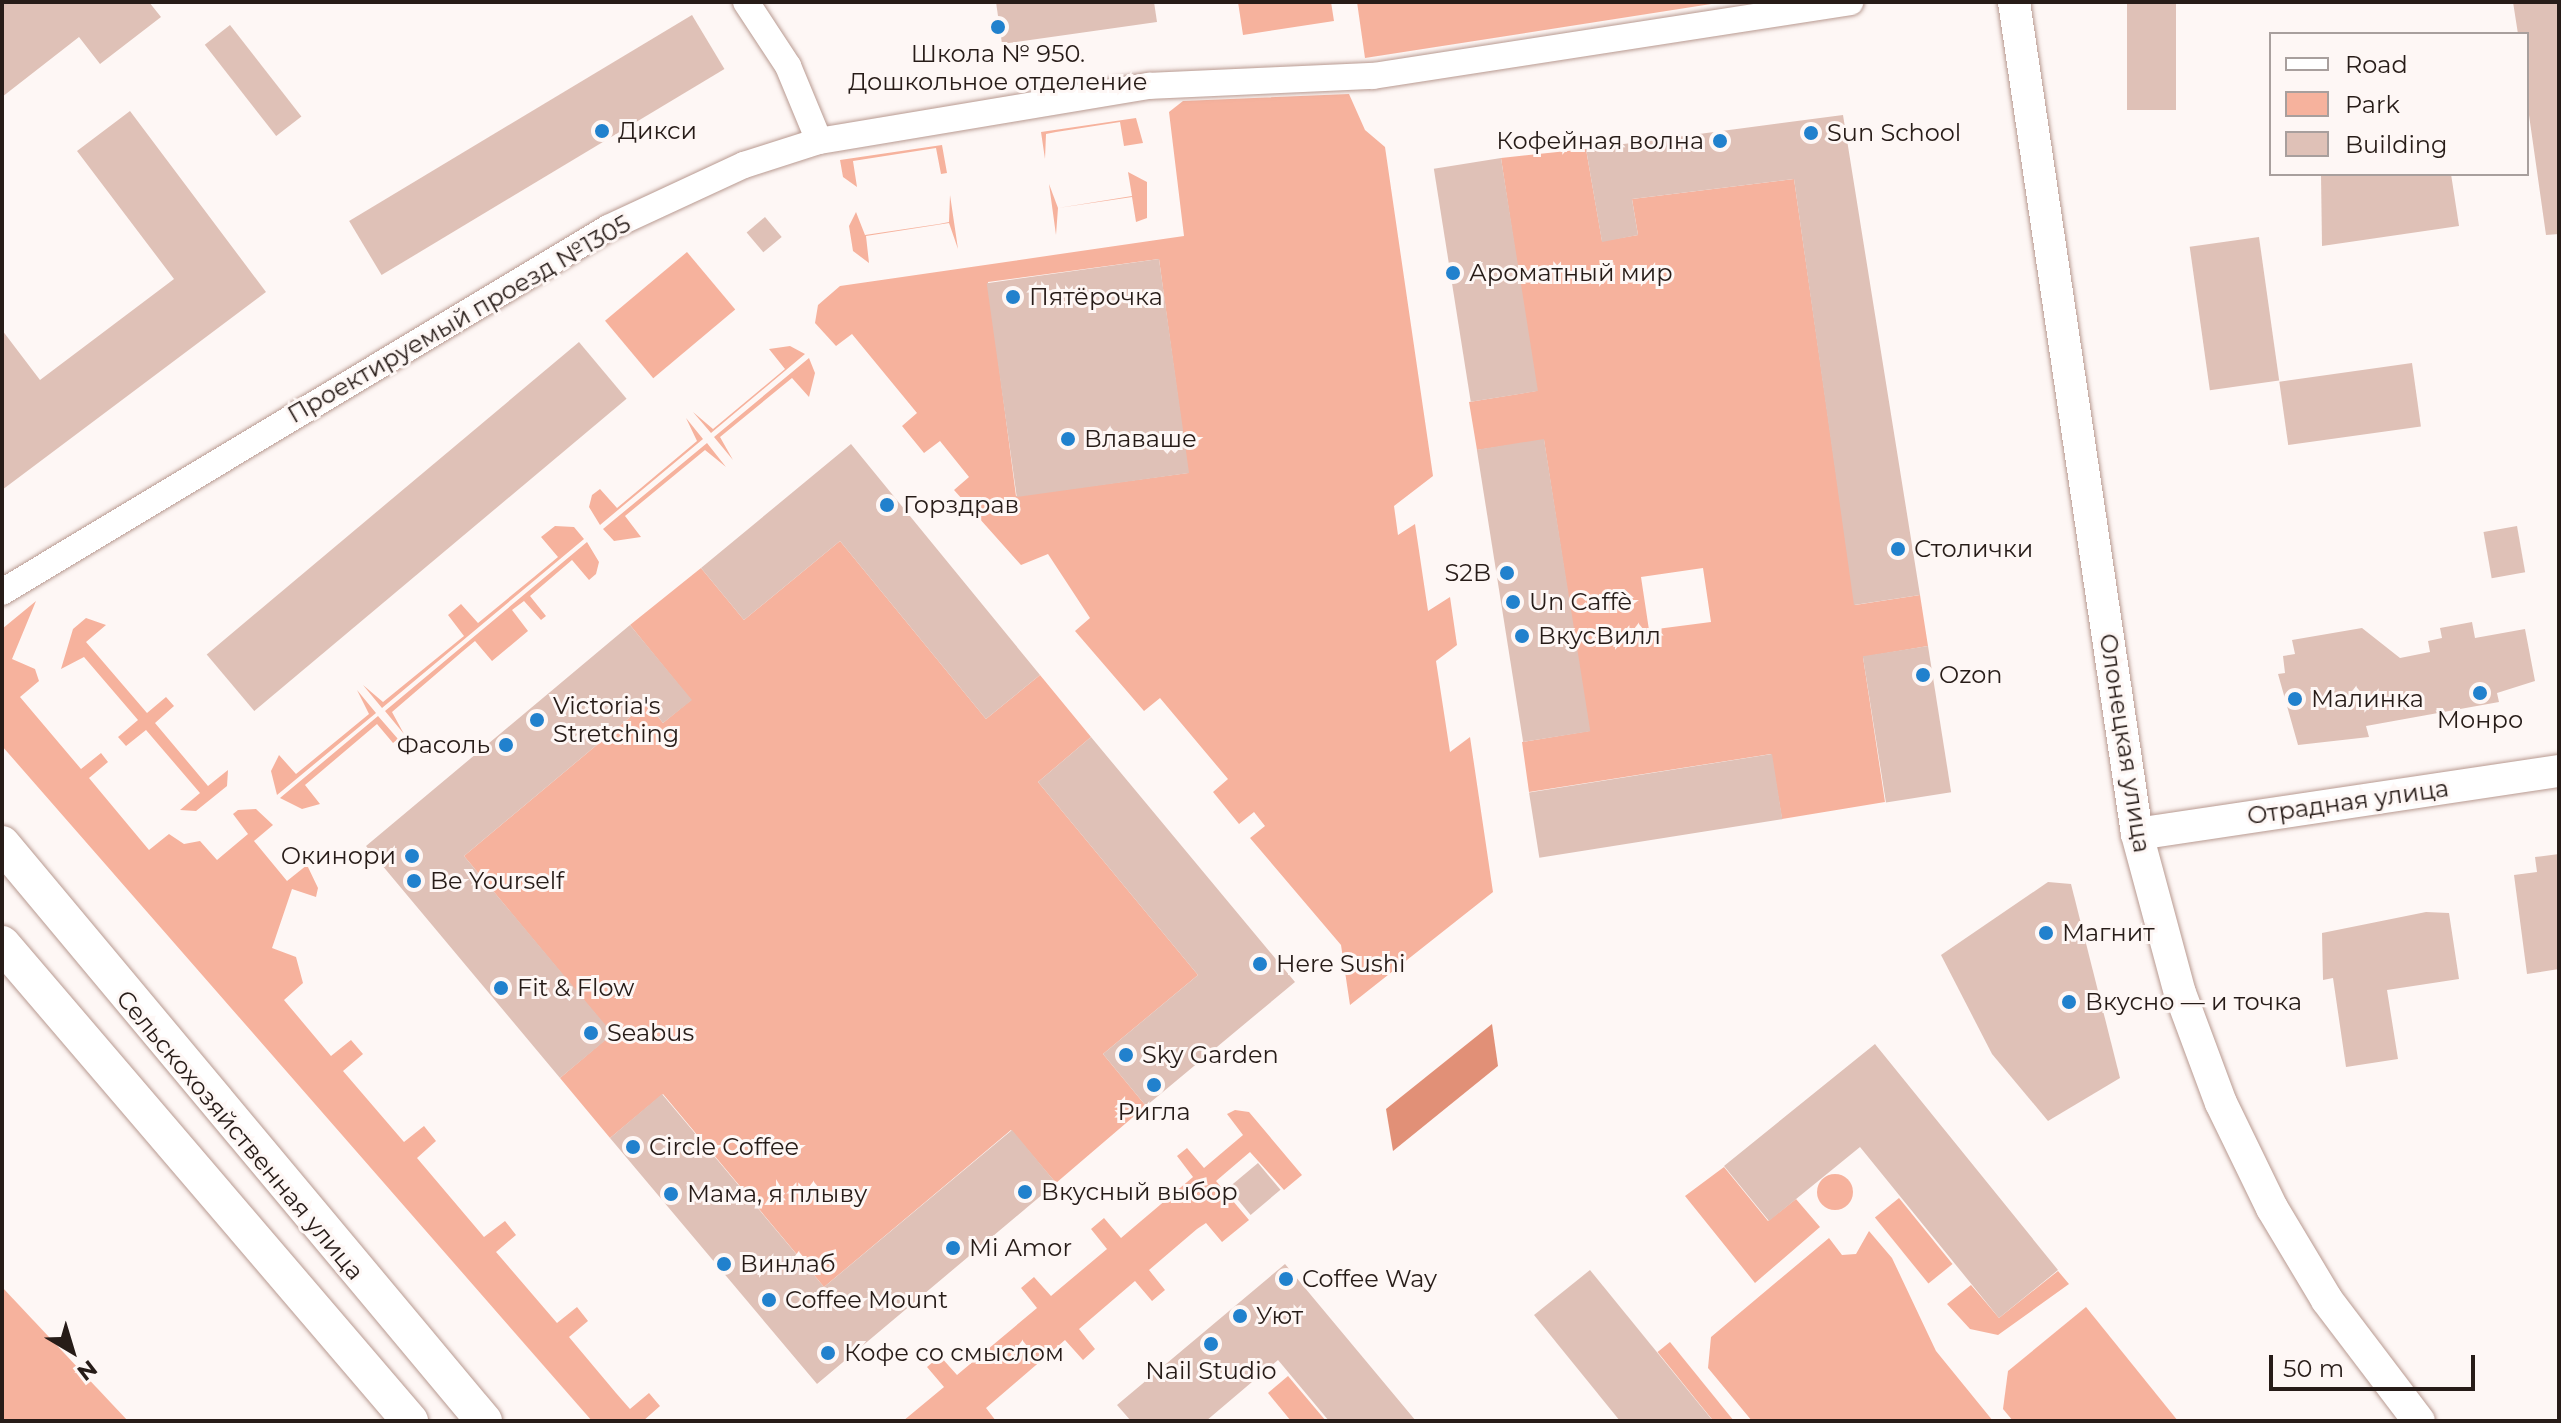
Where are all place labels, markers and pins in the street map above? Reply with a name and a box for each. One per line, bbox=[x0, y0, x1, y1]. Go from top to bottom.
marker: Школа № 950. Дошкольное отделение bbox=[989, 18, 1007, 36]
place label: Школа № 950. Дошкольное отделение bbox=[848, 40, 1148, 96]
place label: Дикси bbox=[618, 117, 697, 145]
place label: Sun School bbox=[1827, 119, 1961, 147]
marker: Дикси bbox=[593, 122, 611, 140]
marker: Sun School bbox=[1802, 124, 1820, 142]
place label: Кофейная волна bbox=[1496, 127, 1704, 155]
marker: Кофейная волна bbox=[1711, 132, 1729, 150]
place label: Ароматный мир bbox=[1469, 259, 1673, 287]
marker: Ароматный мир bbox=[1444, 264, 1462, 282]
place label: Пятёрочка bbox=[1029, 283, 1163, 311]
marker: Пятёрочка bbox=[1004, 288, 1022, 306]
place label: Влаваше bbox=[1084, 425, 1197, 453]
marker: Влаваше bbox=[1059, 430, 1077, 448]
place label: Горздрав bbox=[903, 491, 1019, 519]
marker: Горздрав bbox=[878, 496, 896, 514]
place label: Столички bbox=[1914, 535, 2033, 563]
marker: Столички bbox=[1889, 540, 1907, 558]
place label: S2B bbox=[1445, 559, 1491, 587]
marker: S2B bbox=[1498, 564, 1516, 582]
place label: Un Caffè bbox=[1529, 588, 1632, 616]
marker: Un Caffè bbox=[1504, 593, 1522, 611]
place label: ВкусВилл bbox=[1538, 622, 1661, 650]
marker: ВкусВилл bbox=[1513, 627, 1531, 645]
place label: Ozon bbox=[1939, 661, 2002, 689]
marker: Ozon bbox=[1914, 666, 1932, 684]
marker: Монро bbox=[2471, 684, 2489, 702]
place label: Малинка bbox=[2311, 685, 2424, 713]
marker: Малинка bbox=[2286, 690, 2304, 708]
place label: Victoria's Stretching bbox=[553, 692, 679, 748]
place label: Монро bbox=[2437, 706, 2523, 734]
marker: Victoria's Stretching bbox=[528, 711, 546, 729]
place label: Фасоль bbox=[397, 731, 490, 759]
marker: Фасоль bbox=[497, 736, 515, 754]
place label: Окинори bbox=[281, 842, 396, 870]
marker: Окинори bbox=[403, 847, 421, 865]
place label: Be Yourself bbox=[430, 867, 564, 895]
marker: Be Yourself bbox=[405, 872, 423, 890]
place label: Магнит bbox=[2062, 919, 2155, 947]
marker: Магнит bbox=[2037, 924, 2055, 942]
place label: Here Sushi bbox=[1276, 950, 1405, 978]
marker: Here Sushi bbox=[1251, 955, 1269, 973]
place label: Fit & Flow bbox=[517, 974, 634, 1002]
marker: Fit & Flow bbox=[492, 979, 510, 997]
place label: Вкусно — и точка bbox=[2085, 988, 2302, 1016]
marker: Вкусно — и точка bbox=[2060, 993, 2078, 1011]
place label: Seabus bbox=[607, 1019, 694, 1047]
marker: Seabus bbox=[582, 1024, 600, 1042]
place label: Sky Garden bbox=[1142, 1041, 1279, 1069]
marker: Sky Garden bbox=[1117, 1046, 1135, 1064]
marker: Ригла bbox=[1145, 1076, 1163, 1094]
place label: Ригла bbox=[1118, 1098, 1190, 1126]
place label: Circle Coffee bbox=[649, 1133, 799, 1161]
marker: Circle Coffee bbox=[624, 1138, 642, 1156]
place label: Вкусный выбор bbox=[1041, 1178, 1238, 1206]
place label: Мама, я плыву bbox=[687, 1180, 867, 1208]
marker: Вкусный выбор bbox=[1016, 1183, 1034, 1201]
marker: Мама, я плыву bbox=[662, 1185, 680, 1203]
place label: Mi Amor bbox=[969, 1234, 1072, 1262]
marker: Mi Amor bbox=[944, 1239, 962, 1257]
place label: Винлаб bbox=[740, 1250, 836, 1278]
marker: Винлаб bbox=[715, 1255, 733, 1273]
place label: Coffee Way bbox=[1302, 1265, 1437, 1293]
marker: Coffee Way bbox=[1277, 1270, 1295, 1288]
place label: Coffee Mount bbox=[785, 1286, 948, 1314]
marker: Coffee Mount bbox=[760, 1291, 778, 1309]
place label: Уют bbox=[1256, 1302, 1303, 1330]
marker: Уют bbox=[1231, 1307, 1249, 1325]
marker: Nail Studio bbox=[1202, 1335, 1220, 1353]
place label: Кофе со смыслом bbox=[844, 1339, 1064, 1367]
marker: Кофе со смыслом bbox=[819, 1344, 837, 1362]
place label: Nail Studio bbox=[1145, 1357, 1277, 1385]

